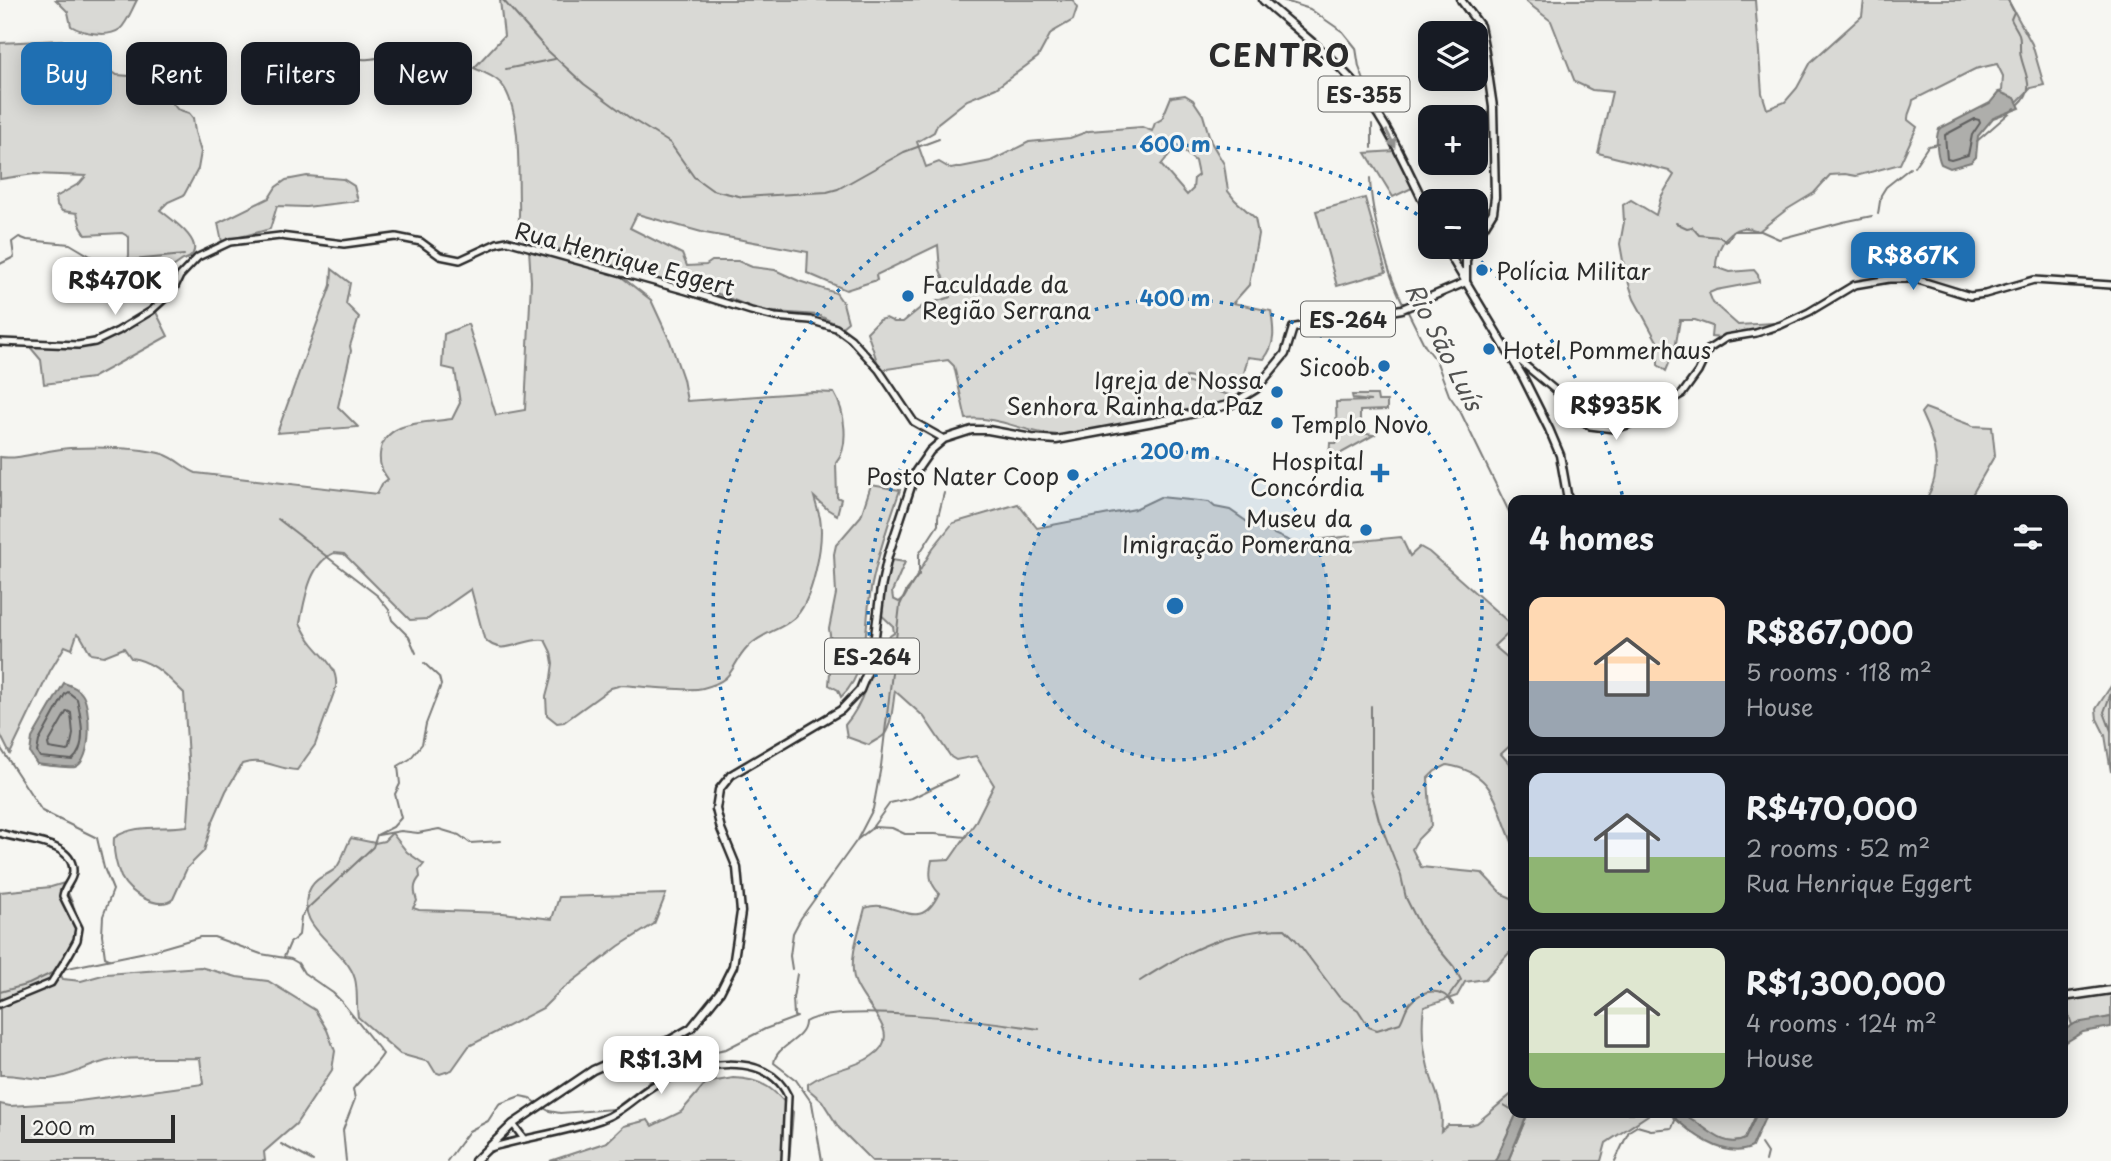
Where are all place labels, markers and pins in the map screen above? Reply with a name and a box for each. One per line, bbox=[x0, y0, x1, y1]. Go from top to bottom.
pin: R$867K bbox=[1856, 232, 1970, 292]
place label: Polícia Militar bbox=[1496, 253, 1651, 288]
pin: R$470K bbox=[58, 258, 172, 317]
marker: Polícia Militar bbox=[1474, 262, 1490, 278]
place label: Faculdade da Região Serrana bbox=[922, 266, 1091, 327]
marker: Faculdade da Região Serrana bbox=[900, 288, 916, 304]
place label: Hotel Pommerhaus bbox=[1503, 332, 1711, 367]
marker: Hotel Pommerhaus bbox=[1481, 341, 1497, 357]
place label: Sicoob bbox=[1299, 349, 1370, 384]
marker: Sicoob bbox=[1376, 358, 1392, 374]
place label: Igreja de Nossa Senhora Rainha da Paz bbox=[1006, 362, 1264, 423]
pin: R$935K bbox=[1559, 382, 1673, 442]
marker: Igreja de Nossa Senhora Rainha da Paz bbox=[1269, 384, 1285, 400]
place label: Templo Novo bbox=[1291, 406, 1428, 441]
marker: Templo Novo bbox=[1269, 415, 1285, 431]
place label: Hospital Concórdia bbox=[1250, 443, 1365, 504]
place label: Posto Nater Coop bbox=[866, 458, 1059, 493]
marker: Hospital Concórdia bbox=[1370, 463, 1390, 483]
marker: Posto Nater Coop bbox=[1065, 467, 1081, 483]
place label: Museu da Imigração Pomerana bbox=[1122, 500, 1353, 561]
marker: Museu da Imigração Pomerana bbox=[1358, 522, 1374, 538]
centre of rings bbox=[1163, 594, 1187, 618]
pin: R$1.3M bbox=[604, 1036, 718, 1096]

